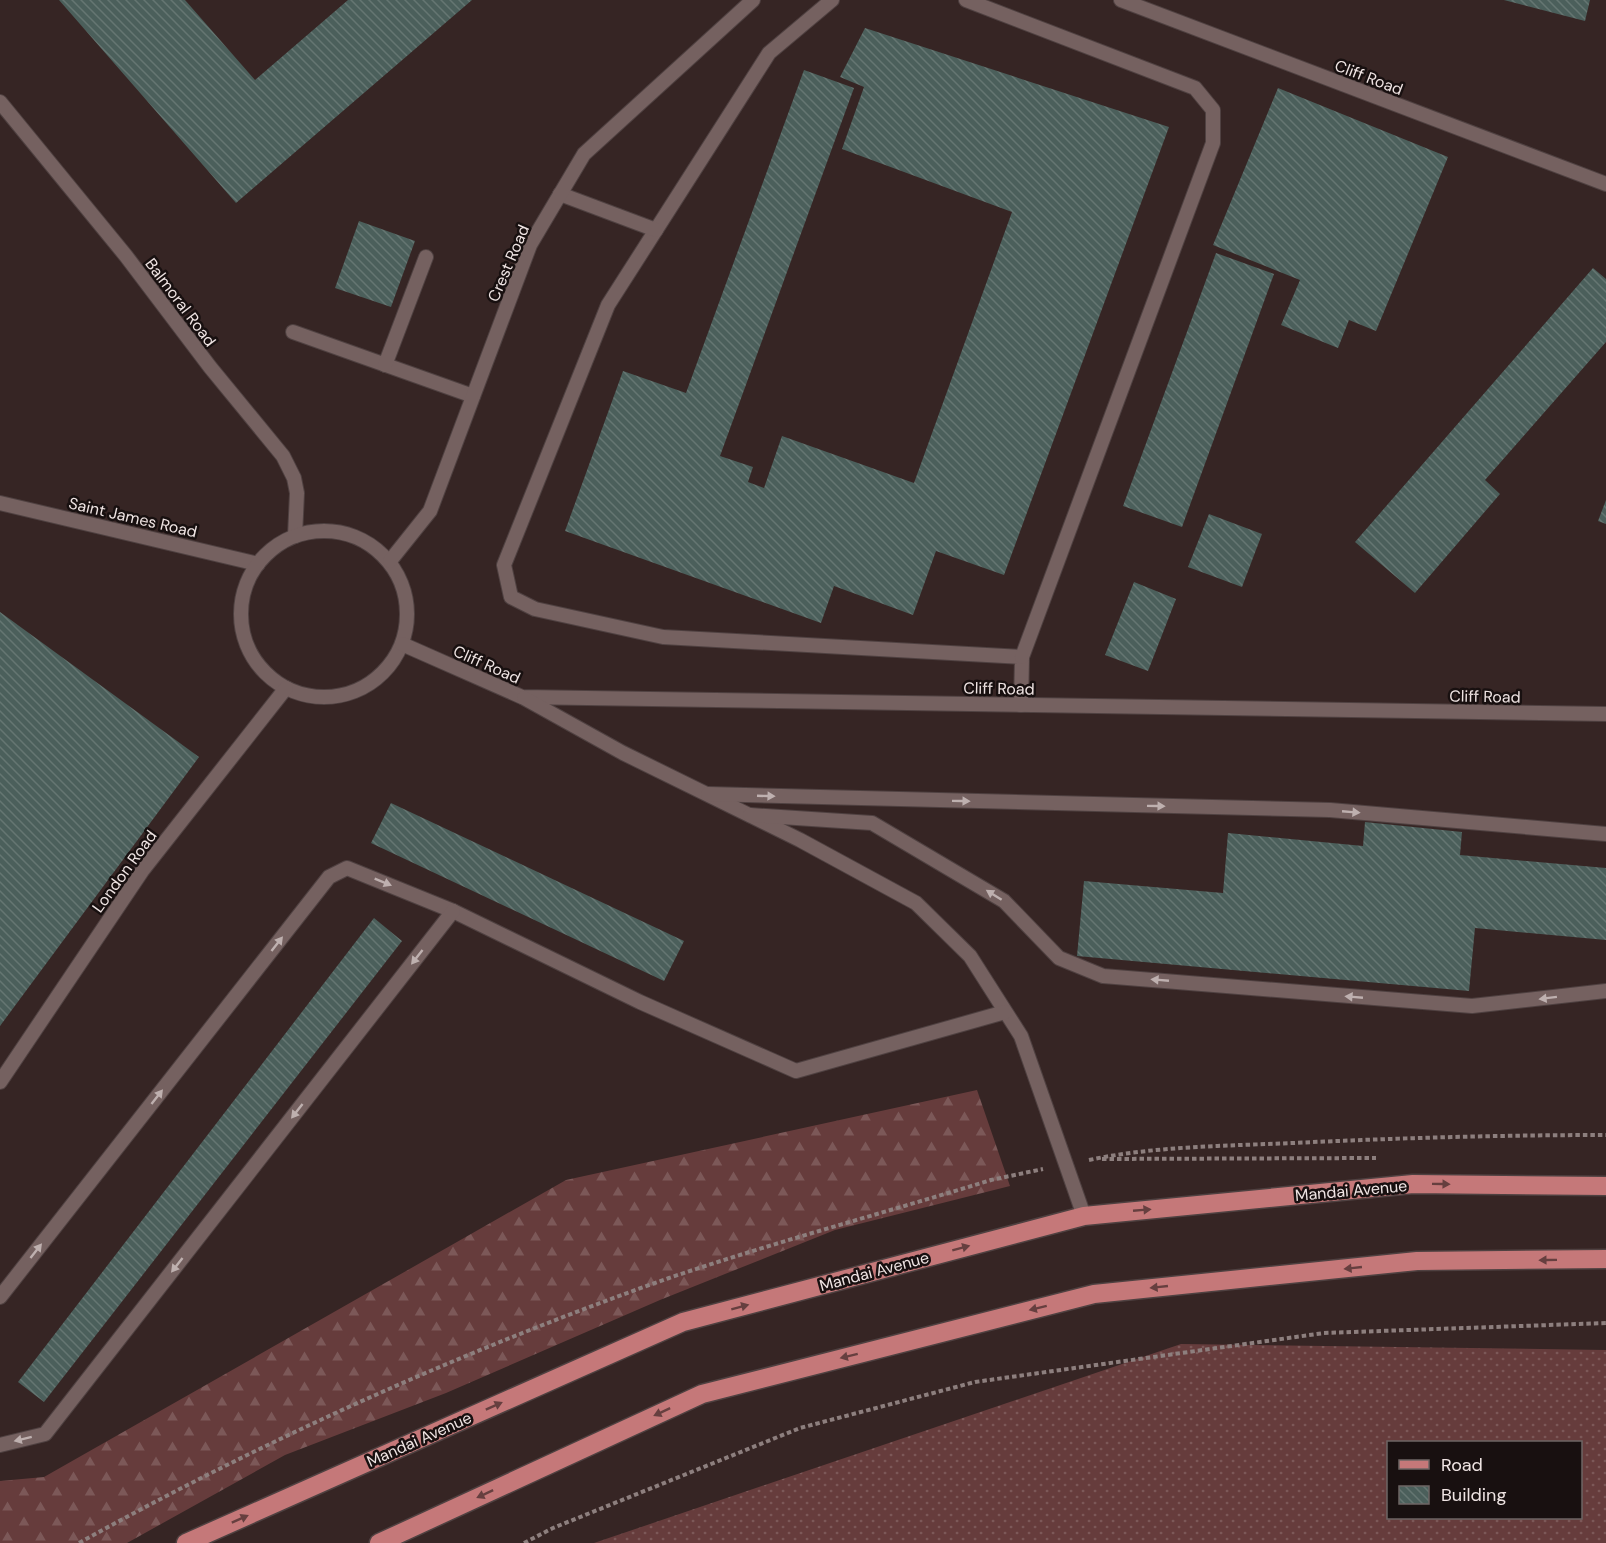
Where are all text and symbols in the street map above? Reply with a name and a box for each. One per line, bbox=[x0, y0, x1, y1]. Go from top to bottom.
street label: Cliff Road bbox=[1332, 55, 1406, 100]
street label: Crest Road bbox=[483, 222, 534, 305]
street label: Balmoral Road bbox=[141, 254, 221, 351]
street label: Saint James Road bbox=[67, 493, 199, 542]
street label: Cliff Road bbox=[450, 640, 524, 689]
street label: Cliff Road bbox=[963, 677, 1035, 700]
street label: Cliff Road bbox=[1449, 685, 1521, 708]
one-way arrow bbox=[757, 791, 776, 801]
one-way arrow bbox=[952, 796, 971, 806]
one-way arrow bbox=[1147, 801, 1166, 811]
one-way arrow bbox=[1341, 807, 1360, 817]
street label: London Road bbox=[87, 826, 161, 917]
one-way arrow bbox=[374, 877, 392, 887]
one-way arrow bbox=[986, 890, 1002, 901]
one-way arrow bbox=[271, 936, 284, 952]
one-way arrow bbox=[411, 949, 424, 965]
one-way arrow bbox=[1150, 975, 1169, 985]
one-way arrow bbox=[1344, 992, 1363, 1001]
one-way arrow bbox=[1538, 993, 1557, 1003]
one-way arrow bbox=[150, 1090, 162, 1105]
one-way arrow bbox=[291, 1103, 304, 1119]
street label: Mandai Avenue bbox=[1294, 1175, 1408, 1206]
one-way arrow bbox=[1431, 1179, 1450, 1189]
one-way arrow bbox=[1133, 1205, 1152, 1215]
one-way arrow bbox=[30, 1243, 42, 1258]
one-way arrow bbox=[952, 1243, 970, 1253]
street label: Mandai Avenue bbox=[817, 1247, 931, 1296]
one-way arrow bbox=[1538, 1255, 1557, 1264]
one-way arrow bbox=[172, 1257, 184, 1272]
one-way arrow bbox=[1343, 1263, 1362, 1273]
one-way arrow bbox=[1149, 1282, 1168, 1292]
one-way arrow bbox=[730, 1301, 749, 1311]
one-way arrow bbox=[1028, 1304, 1047, 1314]
one-way arrow bbox=[840, 1352, 858, 1362]
one-way arrow bbox=[486, 1401, 503, 1410]
street label: Mandai Avenue bbox=[364, 1407, 475, 1472]
one-way arrow bbox=[653, 1407, 671, 1417]
one-way arrow bbox=[13, 1435, 32, 1445]
legend bbox=[1387, 1441, 1582, 1519]
text: Road bbox=[1441, 1453, 1483, 1477]
text: Building bbox=[1441, 1483, 1506, 1507]
one-way arrow bbox=[476, 1489, 494, 1499]
one-way arrow bbox=[231, 1514, 249, 1524]

